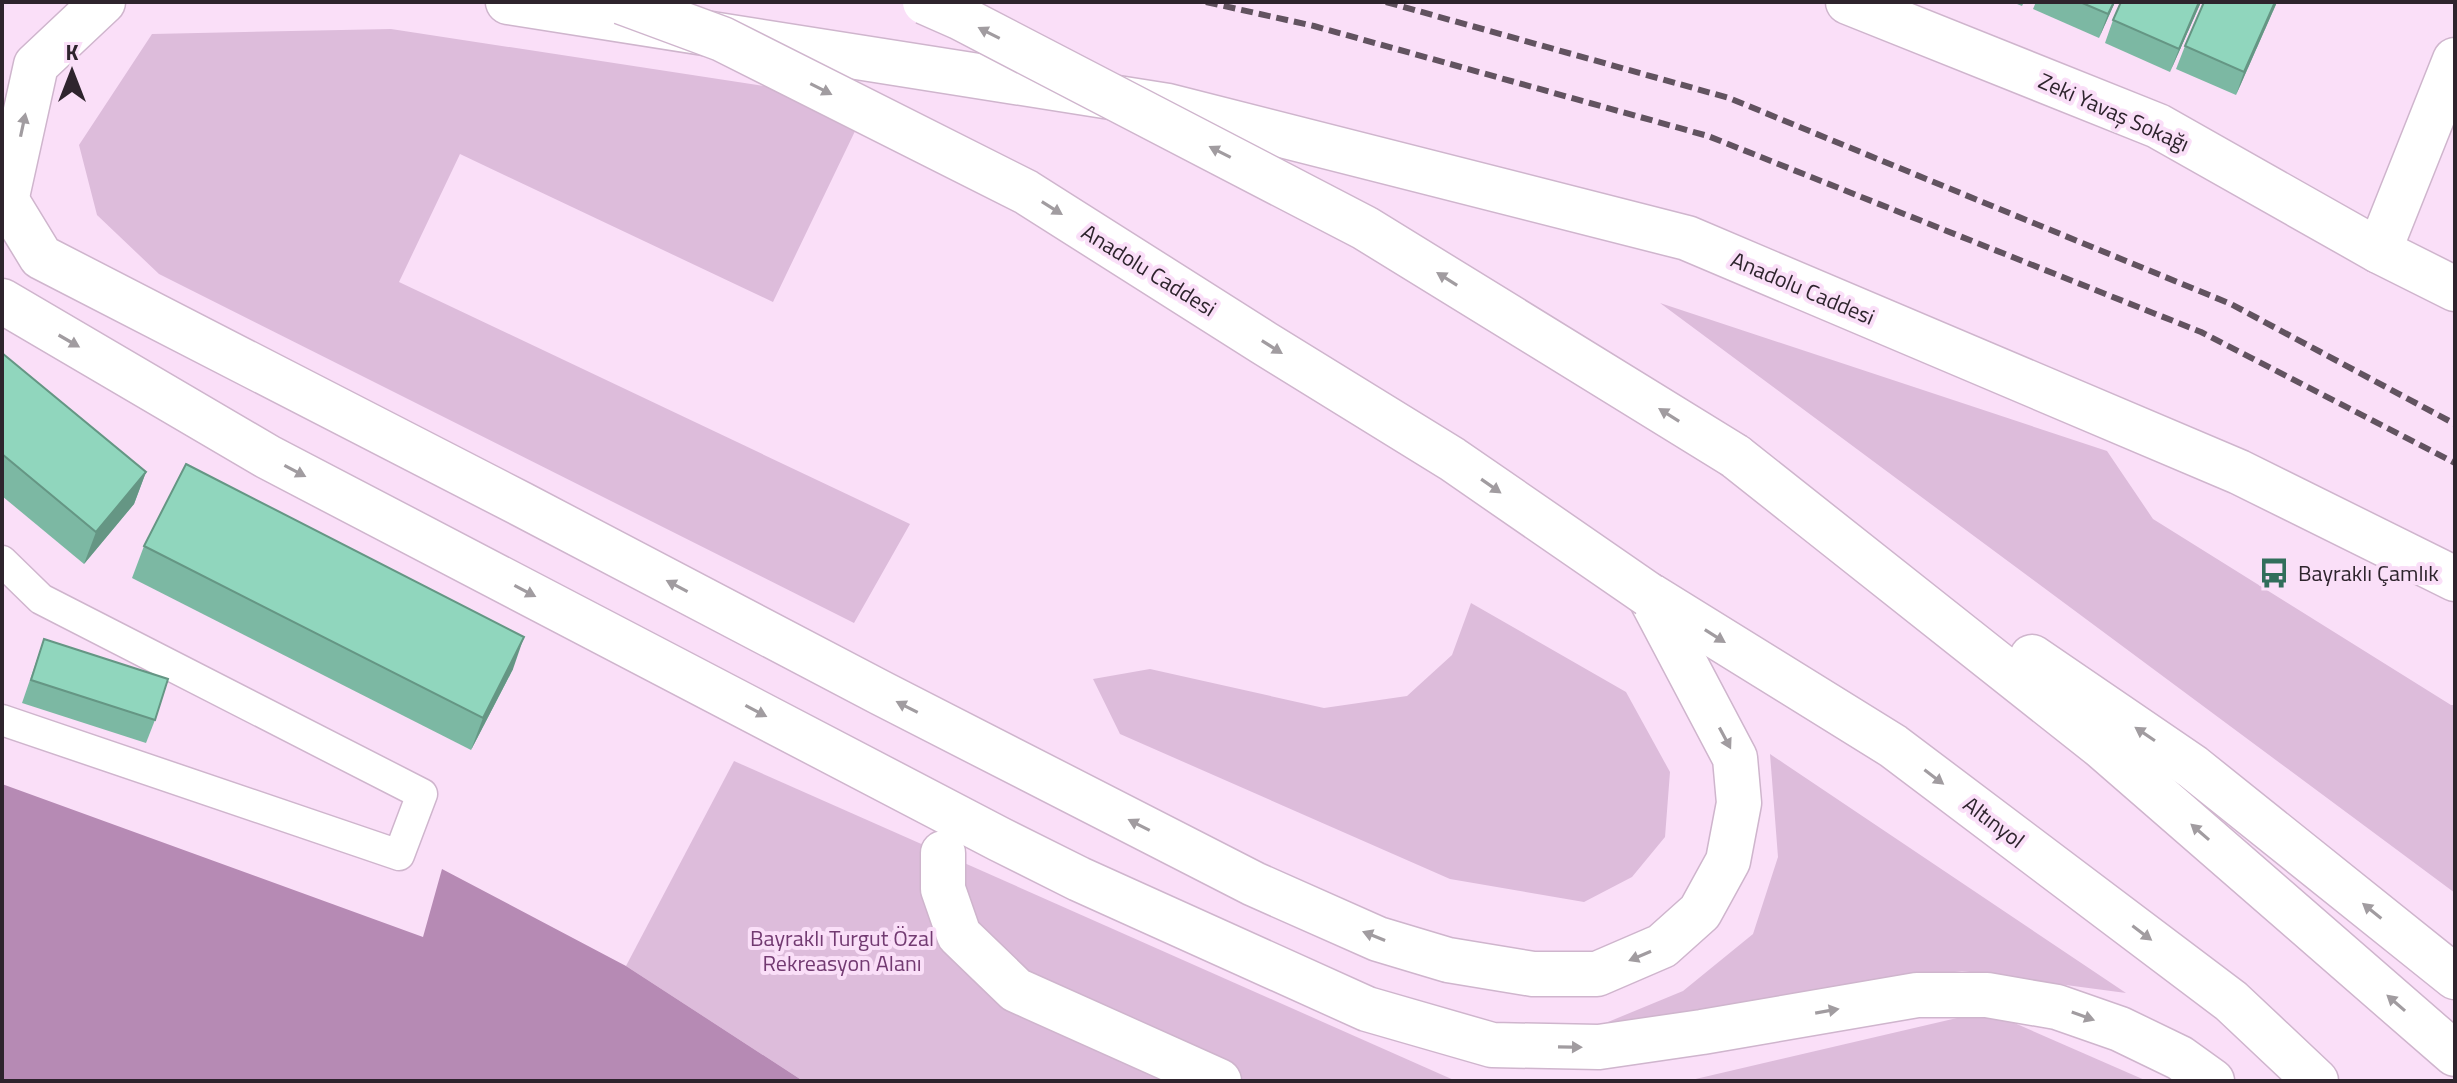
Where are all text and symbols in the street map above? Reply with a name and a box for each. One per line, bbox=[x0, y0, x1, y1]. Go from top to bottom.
one-way arrow bbox=[978, 26, 1001, 40]
north arrow bbox=[32, 32, 112, 112]
text: K bbox=[65, 35, 79, 69]
street label: Zeki Yavaş Sokağı bbox=[2033, 64, 2195, 160]
one-way arrow bbox=[810, 82, 833, 95]
one-way arrow bbox=[17, 112, 30, 137]
one-way arrow bbox=[1209, 146, 1232, 159]
one-way arrow bbox=[1041, 201, 1063, 215]
street label: Anadolu Caddesi bbox=[1075, 215, 1223, 325]
street label: Anadolu Caddesi bbox=[1726, 242, 1880, 334]
one-way arrow bbox=[1436, 272, 1458, 286]
one-way arrow bbox=[58, 334, 80, 348]
one-way arrow bbox=[1261, 340, 1282, 355]
one-way arrow bbox=[1658, 408, 1680, 422]
one-way arrow bbox=[283, 464, 306, 477]
one-way arrow bbox=[1481, 478, 1502, 493]
bus stop icon: Bayraklı Çamlık bbox=[2257, 556, 2291, 590]
place label: Bayraklı Çamlık bbox=[2298, 556, 2439, 590]
one-way arrow bbox=[666, 580, 689, 593]
one-way arrow bbox=[514, 583, 536, 597]
one-way arrow bbox=[1704, 628, 1727, 643]
one-way arrow bbox=[896, 700, 919, 713]
one-way arrow bbox=[744, 705, 767, 718]
one-way arrow bbox=[1717, 727, 1731, 749]
one-way arrow bbox=[2134, 727, 2156, 742]
one-way arrow bbox=[1924, 768, 1944, 784]
street label: Altınyol bbox=[1956, 787, 2032, 857]
one-way arrow bbox=[1128, 818, 1151, 831]
one-way arrow bbox=[2190, 824, 2210, 841]
one-way arrow bbox=[2362, 903, 2382, 920]
park label: Bayraklı Turgut Özal Rekreasyon Alanı bbox=[750, 921, 934, 980]
one-way arrow bbox=[2131, 925, 2152, 941]
one-way arrow bbox=[1362, 929, 1386, 942]
one-way arrow bbox=[1628, 949, 1652, 962]
one-way arrow bbox=[2386, 995, 2406, 1012]
one-way arrow bbox=[1815, 1004, 1840, 1016]
one-way arrow bbox=[2071, 1011, 2095, 1023]
one-way arrow bbox=[1558, 1040, 1583, 1053]

